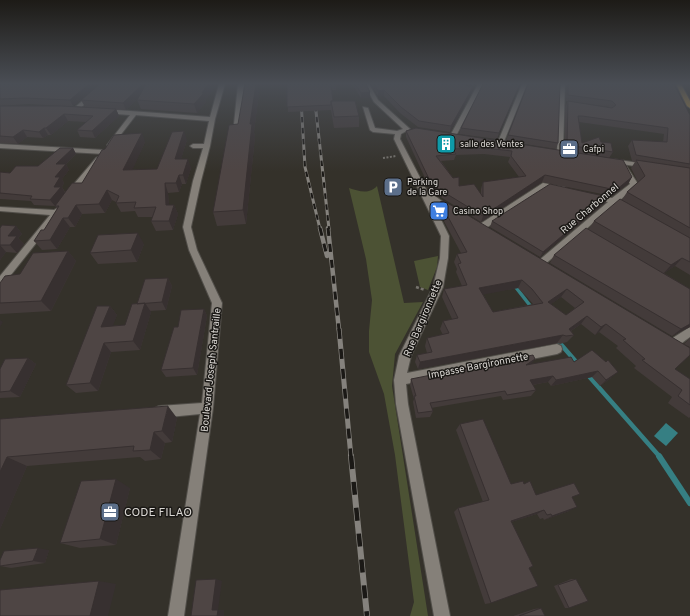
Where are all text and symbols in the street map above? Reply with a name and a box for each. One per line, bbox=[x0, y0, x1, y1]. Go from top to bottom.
building icon: salle des Ventes bbox=[435, 133, 457, 155]
office icon: Cafpi bbox=[558, 138, 580, 160]
place label: salle des Ventes bbox=[460, 139, 524, 150]
place label: Cafpi bbox=[583, 144, 604, 155]
parking icon: Parking de la Gare bbox=[382, 176, 404, 198]
place label: Parking de la Gare bbox=[407, 177, 448, 198]
street label: Rue Charbonnel bbox=[558, 181, 622, 237]
supermarket icon: Casino Shop bbox=[428, 200, 450, 222]
place label: Casino Shop bbox=[453, 206, 503, 217]
street label: Rue Bargironnette bbox=[401, 278, 445, 359]
street label: Boulevard Joseph Santraille bbox=[199, 308, 224, 433]
street label: Impasse Bargironnette bbox=[427, 350, 530, 383]
office icon: CODE FILAO bbox=[99, 501, 121, 523]
place label: CODE FILAO bbox=[124, 505, 192, 521]

